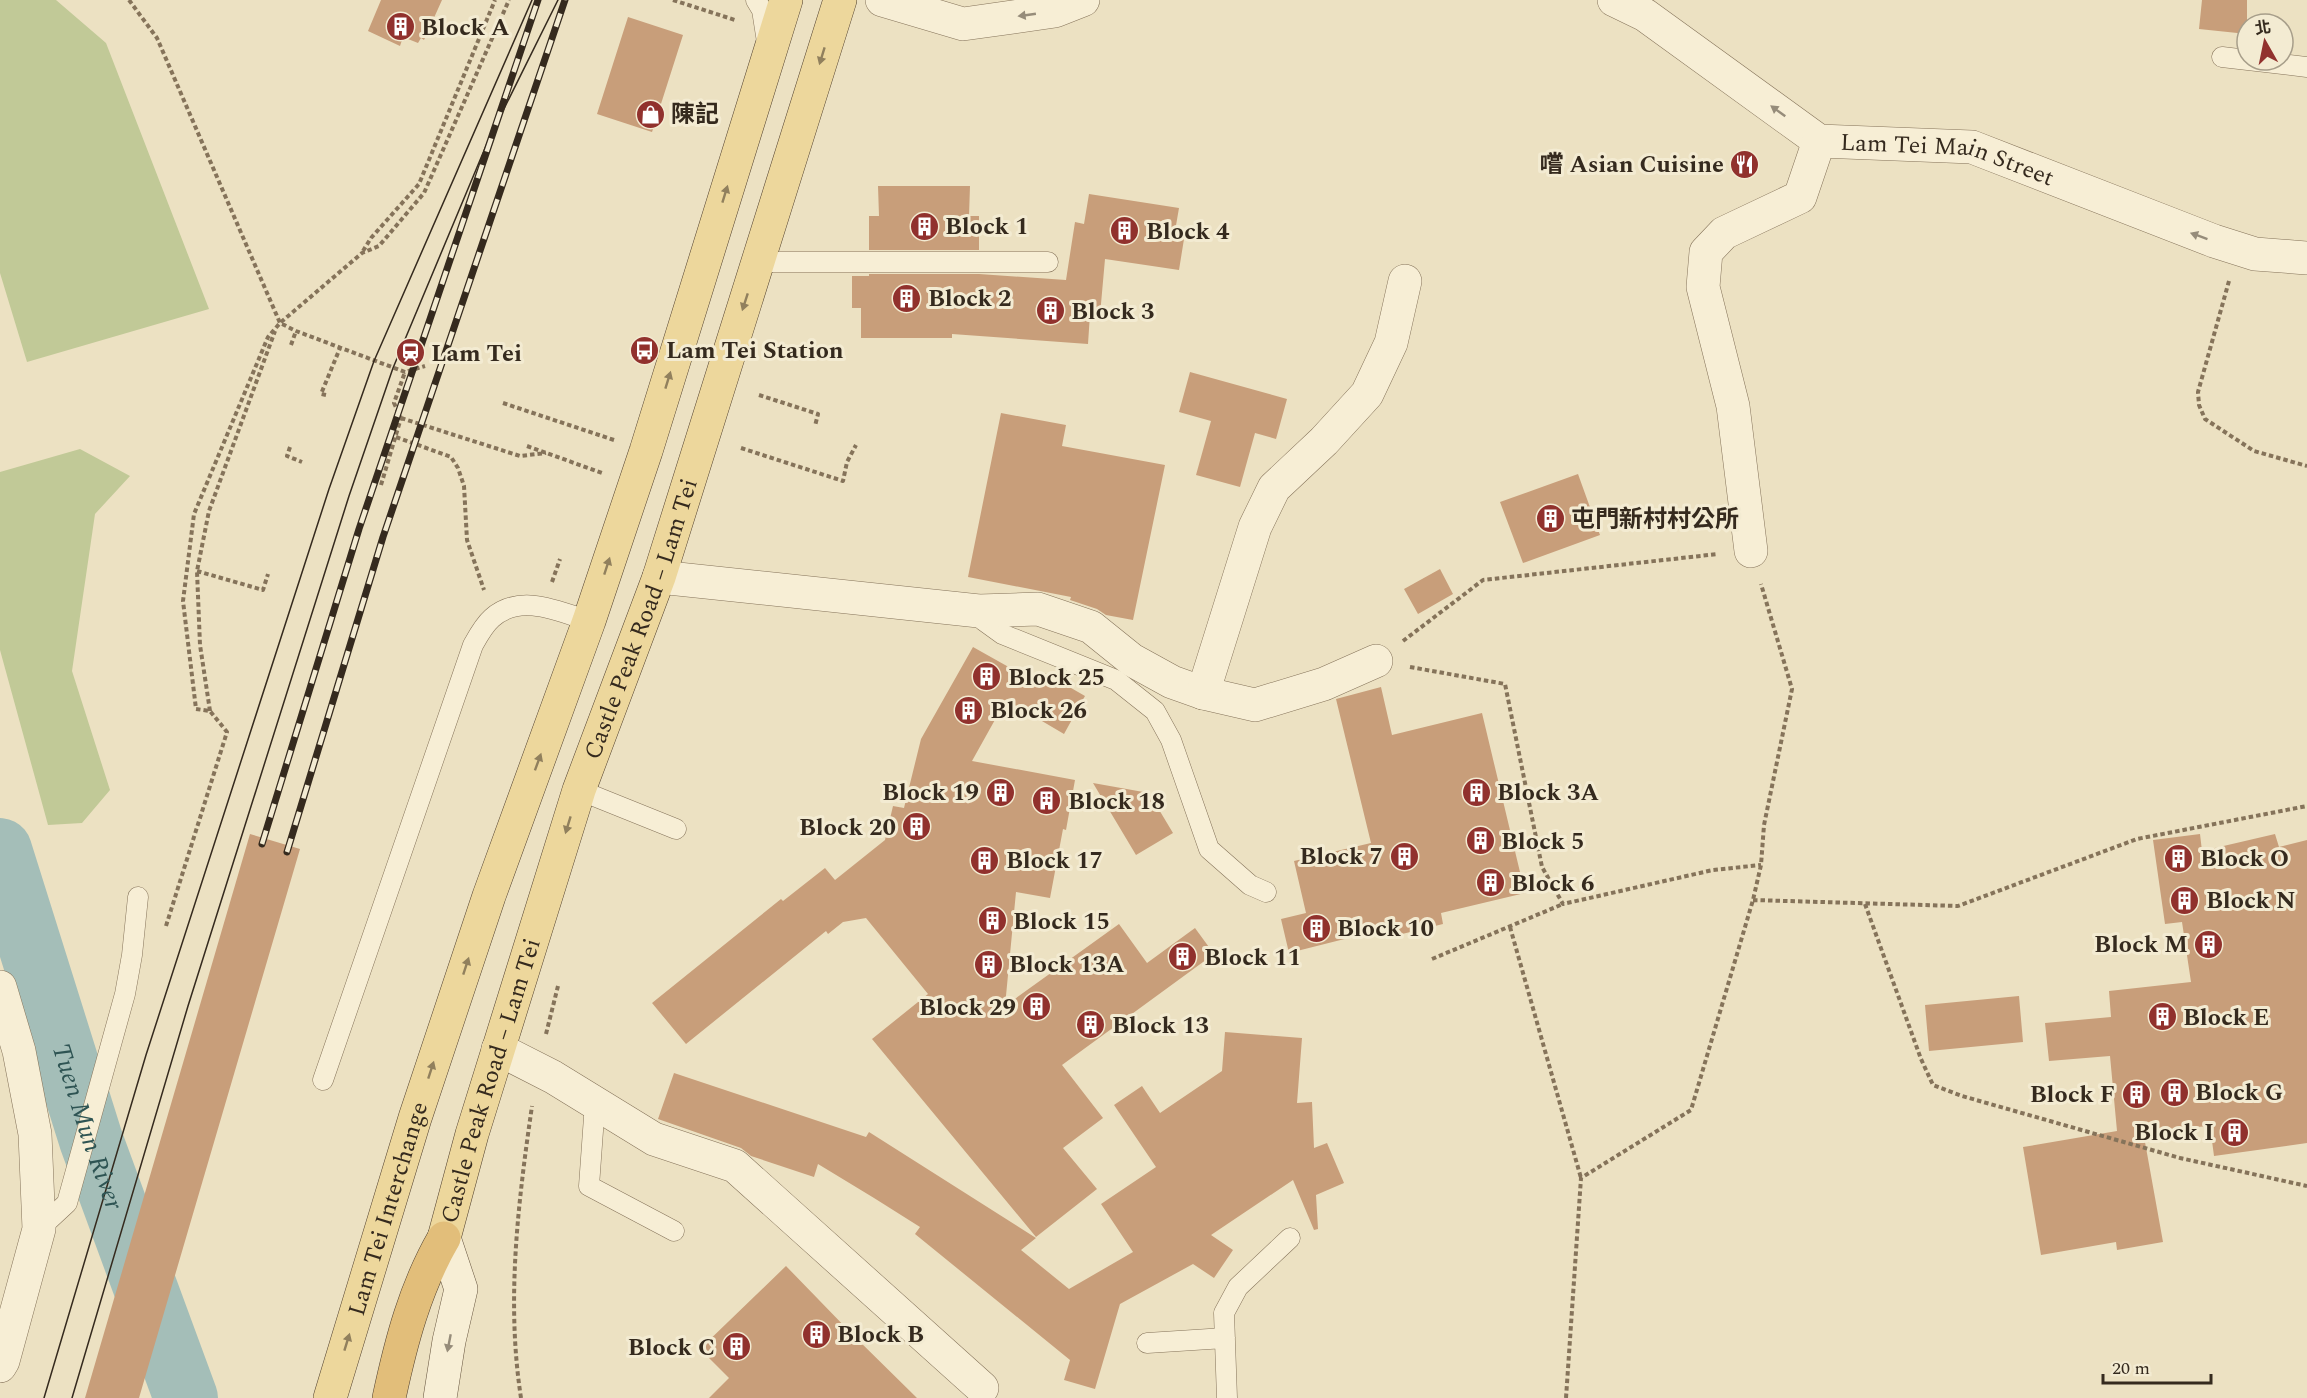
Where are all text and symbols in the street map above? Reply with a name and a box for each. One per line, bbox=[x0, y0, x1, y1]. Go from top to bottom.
place label: Block A bbox=[421, 10, 510, 46]
building icon: Block A bbox=[384, 11, 416, 43]
one-way arrow bbox=[1018, 11, 1037, 20]
north arrow bbox=[2235, 12, 2295, 72]
text: 北 bbox=[2253, 15, 2273, 41]
one-way arrow bbox=[817, 47, 826, 65]
place label: 陳記 bbox=[671, 97, 719, 133]
shop icon: 陳記 bbox=[634, 98, 666, 130]
one-way arrow bbox=[1771, 105, 1787, 117]
street label: Lam Tei Main Street bbox=[1839, 125, 2059, 196]
place label: 嚐 Asian Cuisine bbox=[1540, 147, 1724, 183]
restaurant icon: 嚐 Asian Cuisine bbox=[1729, 148, 1761, 180]
one-way arrow bbox=[721, 185, 730, 203]
place label: Block 1 bbox=[945, 209, 1029, 245]
building icon: Block 1 bbox=[908, 210, 940, 242]
place label: Block 4 bbox=[1146, 214, 1230, 250]
building icon: Block 4 bbox=[1109, 215, 1141, 247]
one-way arrow bbox=[2190, 230, 2208, 240]
place label: Block 2 bbox=[928, 281, 1012, 317]
building icon: Block 2 bbox=[891, 282, 923, 314]
one-way arrow bbox=[740, 293, 749, 311]
place label: Block 3 bbox=[1071, 294, 1155, 330]
building icon: Block 3 bbox=[1034, 295, 1066, 327]
place label: Lam Tei Station bbox=[666, 333, 844, 369]
bus stop icon: Lam Tei Station bbox=[629, 334, 661, 366]
place label: Lam Tei bbox=[431, 336, 522, 372]
station icon: Lam Tei bbox=[394, 337, 426, 369]
one-way arrow bbox=[663, 371, 673, 389]
street label: Castle Peak Road – Lam Tei bbox=[575, 474, 708, 765]
place label: 屯門新村村公所 bbox=[1571, 502, 1739, 538]
building icon: 屯門新村村公所 bbox=[1534, 503, 1566, 535]
one-way arrow bbox=[603, 557, 612, 575]
place label: Block 25 bbox=[1008, 660, 1105, 696]
building icon: Block 25 bbox=[971, 661, 1003, 693]
place label: Block 26 bbox=[990, 693, 1087, 729]
building icon: Block 26 bbox=[953, 694, 985, 726]
one-way arrow bbox=[533, 753, 543, 771]
place label: Block 19 bbox=[882, 775, 979, 811]
place label: Block 3A bbox=[1497, 775, 1600, 811]
building icon: Block 19 bbox=[984, 776, 1016, 808]
building icon: Block 3A bbox=[1460, 776, 1492, 808]
place label: Block 18 bbox=[1068, 784, 1165, 820]
building icon: Block 18 bbox=[1031, 785, 1063, 817]
place label: Block 20 bbox=[799, 810, 896, 846]
building icon: Block 20 bbox=[901, 811, 933, 843]
one-way arrow bbox=[563, 816, 572, 834]
place label: Block 5 bbox=[1501, 824, 1585, 860]
building icon: Block 5 bbox=[1464, 825, 1496, 857]
place label: Block 7 bbox=[1299, 839, 1383, 875]
building icon: Block 7 bbox=[1388, 840, 1420, 872]
place label: Block O bbox=[2200, 841, 2289, 877]
building icon: Block O bbox=[2163, 842, 2195, 874]
place label: Block 17 bbox=[1006, 843, 1103, 879]
building icon: Block 17 bbox=[969, 844, 1001, 876]
place label: Block 6 bbox=[1511, 866, 1595, 902]
building icon: Block 6 bbox=[1474, 867, 1506, 899]
place label: Block N bbox=[2206, 883, 2296, 919]
building icon: Block N bbox=[2169, 884, 2201, 916]
place label: Block 15 bbox=[1013, 904, 1110, 940]
building icon: Block 15 bbox=[976, 905, 1008, 937]
place label: Block 10 bbox=[1337, 911, 1434, 947]
building icon: Block 10 bbox=[1300, 912, 1332, 944]
place label: Block M bbox=[2094, 927, 2188, 963]
building icon: Block M bbox=[2193, 928, 2225, 960]
street label: Castle Peak Road – Lam Tei bbox=[432, 934, 551, 1227]
place label: Block 11 bbox=[1204, 940, 1301, 976]
building icon: Block 11 bbox=[1167, 941, 1199, 973]
place label: Block 13A bbox=[1009, 947, 1125, 983]
building icon: Block 13A bbox=[972, 948, 1004, 980]
one-way arrow bbox=[462, 957, 471, 975]
place label: Block 29 bbox=[919, 990, 1016, 1026]
building icon: Block 29 bbox=[1021, 991, 1053, 1023]
place label: Block E bbox=[2183, 1000, 2269, 1036]
building icon: Block E bbox=[2146, 1001, 2178, 1033]
place label: Block 13 bbox=[1112, 1008, 1209, 1044]
building icon: Block 13 bbox=[1075, 1009, 1107, 1041]
water label: Tuen Mun River bbox=[41, 1038, 134, 1217]
one-way arrow bbox=[427, 1061, 437, 1079]
place label: Block G bbox=[2195, 1075, 2283, 1111]
building icon: Block G bbox=[2158, 1076, 2190, 1108]
place label: Block F bbox=[2030, 1077, 2115, 1113]
building icon: Block F bbox=[2120, 1078, 2152, 1110]
street label: Lam Tei Interchange bbox=[339, 1097, 438, 1320]
place label: Block I bbox=[2134, 1115, 2214, 1151]
building icon: Block I bbox=[2219, 1116, 2251, 1148]
place label: Block B bbox=[837, 1317, 924, 1353]
building icon: Block B bbox=[800, 1318, 832, 1350]
place label: Block C bbox=[628, 1330, 715, 1366]
building icon: Block C bbox=[720, 1331, 752, 1363]
one-way arrow bbox=[343, 1333, 352, 1351]
one-way arrow bbox=[444, 1334, 453, 1353]
scale bar bbox=[2103, 1347, 2211, 1385]
text: 20 m bbox=[2112, 1355, 2150, 1382]

